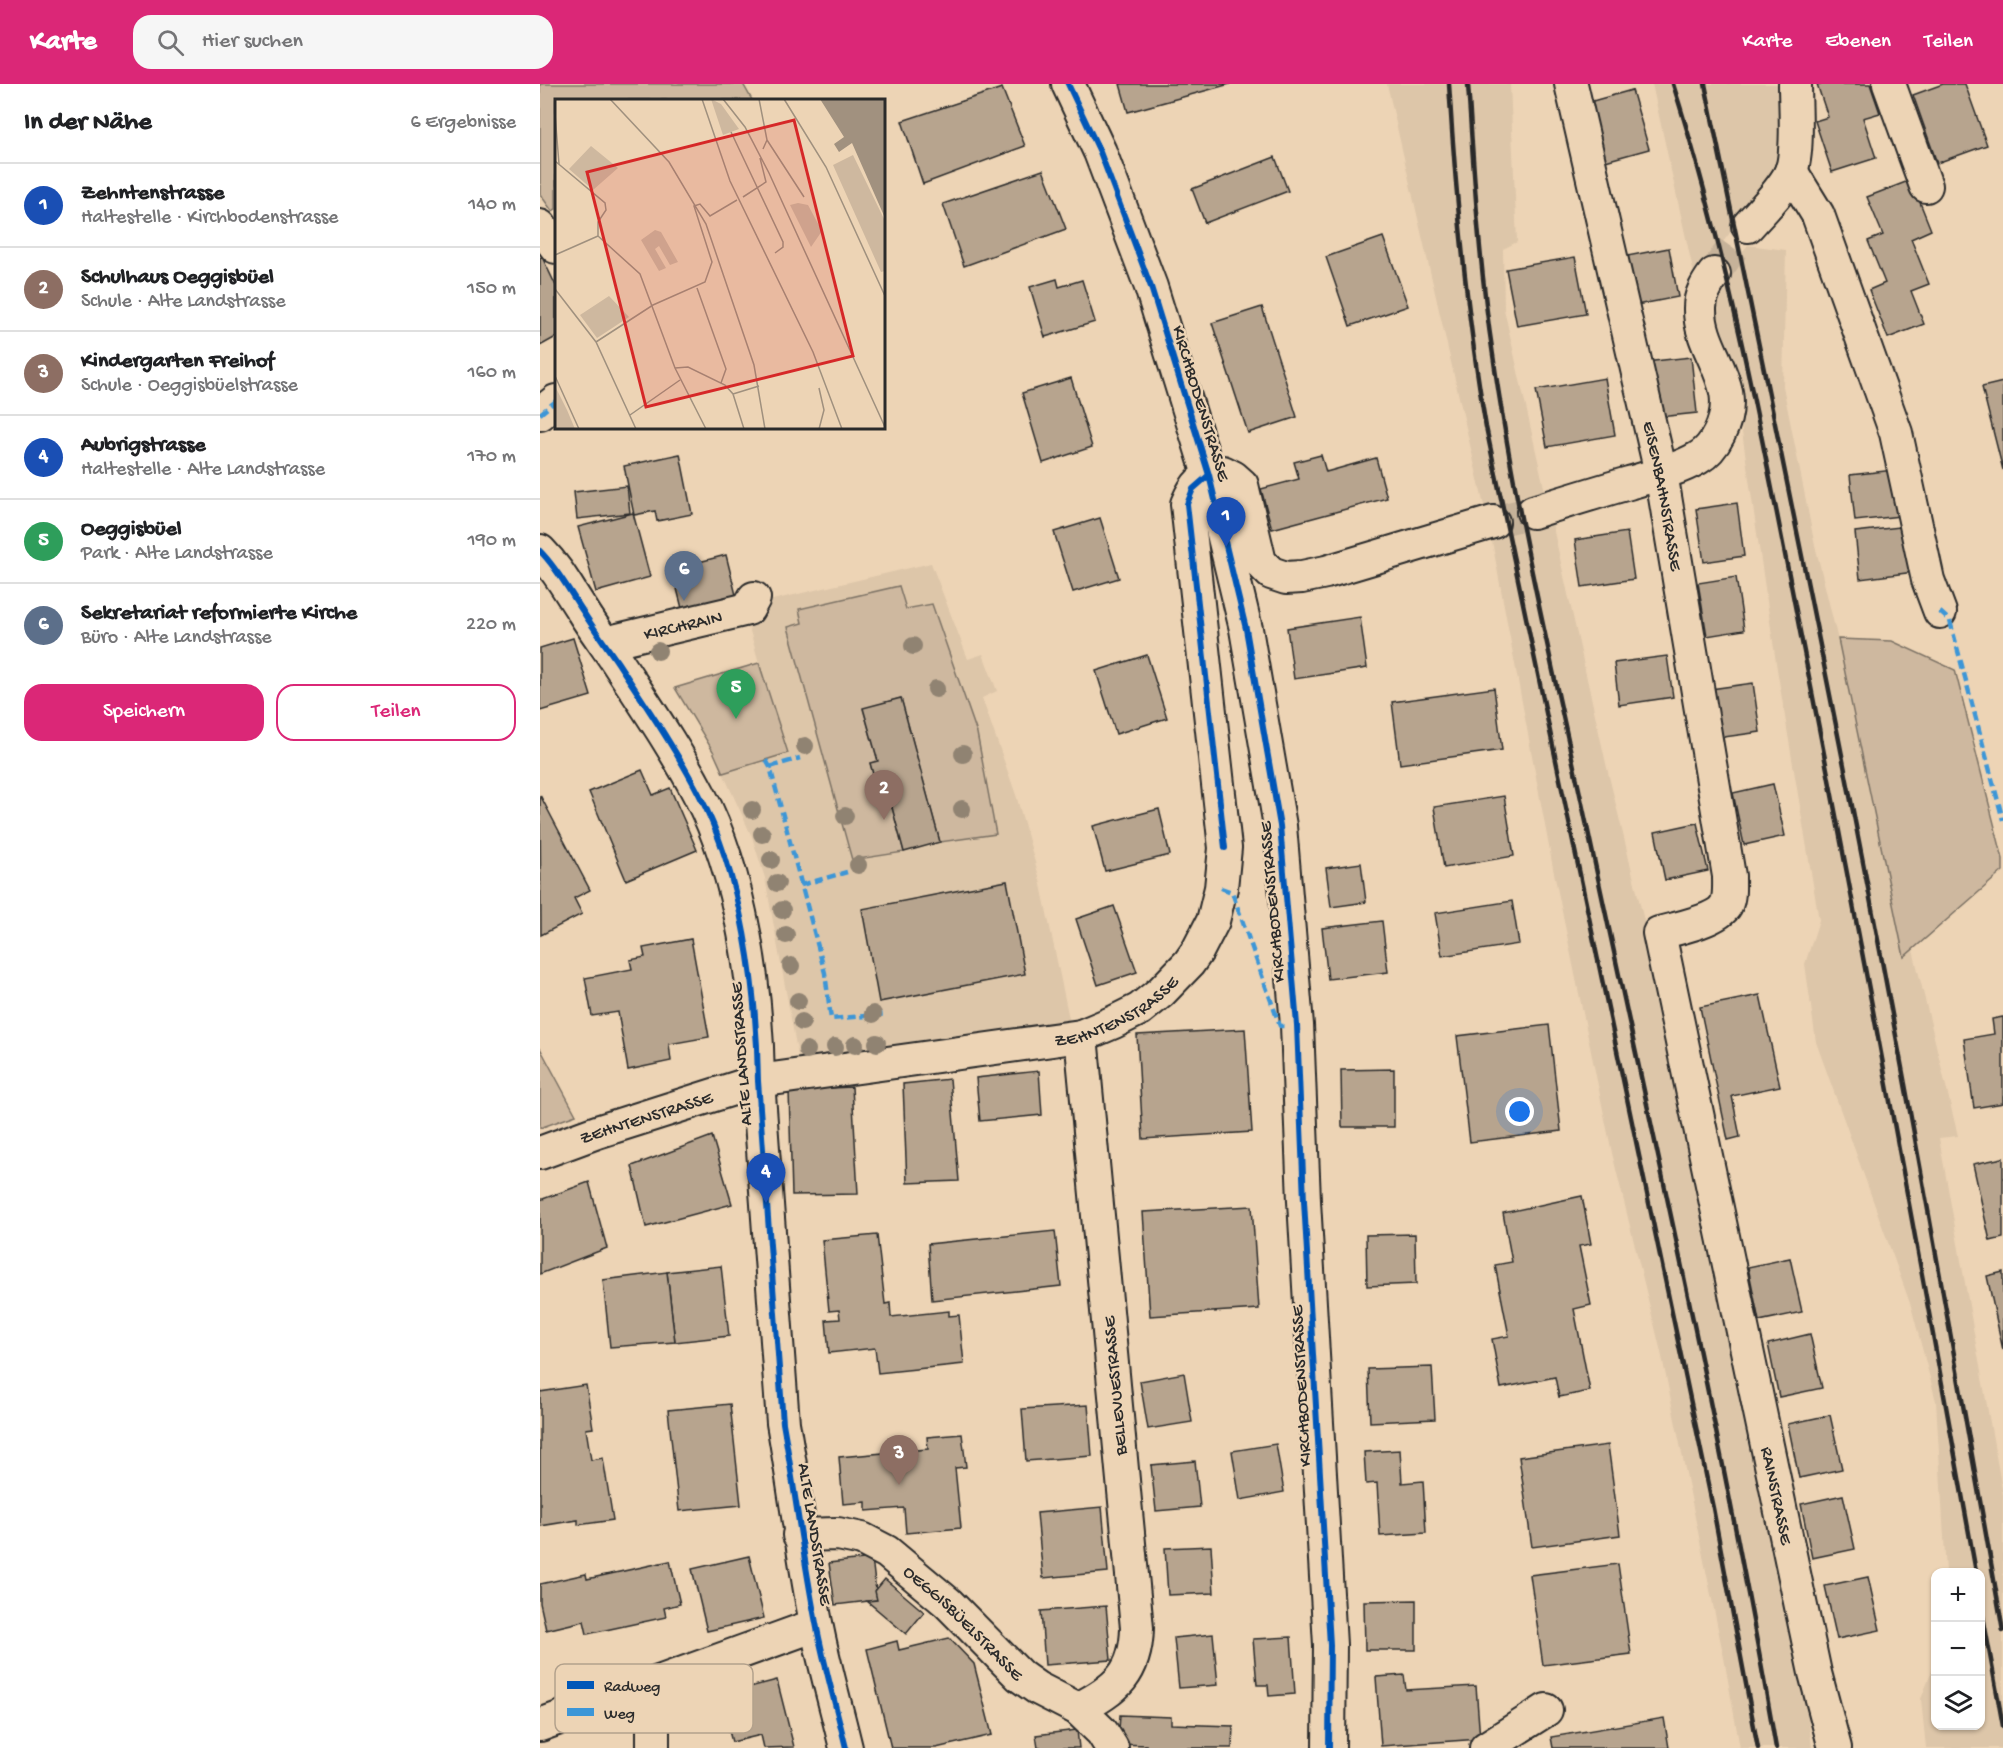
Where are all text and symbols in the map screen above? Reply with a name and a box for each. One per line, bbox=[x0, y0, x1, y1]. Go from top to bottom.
search box bbox=[133, 15, 553, 69]
text: Karte bbox=[30, 26, 97, 59]
icon: search bbox=[154, 26, 187, 59]
text: Hier suchen bbox=[202, 29, 303, 55]
text: Karte bbox=[1742, 30, 1792, 55]
text: Ebenen bbox=[1825, 30, 1891, 55]
text: Teilen bbox=[1924, 30, 1973, 55]
inset map bbox=[555, 99, 885, 429]
text: In der Nähe bbox=[24, 108, 152, 139]
text: 6 Ergebnisse bbox=[410, 112, 516, 135]
text: Zehntenstrasse bbox=[81, 181, 224, 207]
text: 1 bbox=[39, 194, 48, 217]
text: 140 m bbox=[468, 194, 516, 217]
text: Haltestelle · Kirchbodenstrasse bbox=[81, 207, 338, 230]
text: Schulhaus Oeggisbüel bbox=[81, 265, 274, 291]
text: 2 bbox=[39, 278, 48, 301]
text: 150 m bbox=[467, 278, 516, 301]
text: Schule · Alte Landstrasse bbox=[81, 291, 286, 314]
street label: KIRCHBODENSTRASSE bbox=[1166, 323, 1234, 485]
text: Kindergarten Freihof bbox=[81, 349, 274, 375]
text: 3 bbox=[38, 362, 49, 385]
text: 160 m bbox=[467, 362, 516, 385]
text: Schule · Oeggisbüelstrasse bbox=[81, 375, 298, 398]
street label: EISENBAHNSTRASSE bbox=[1636, 419, 1685, 573]
text: Aubrigstrasse bbox=[81, 433, 206, 459]
text: 4 bbox=[39, 446, 48, 469]
text: 170 m bbox=[467, 446, 516, 469]
text: Haltestelle · Alte Landstrasse bbox=[81, 459, 325, 482]
pin: 1 bbox=[1206, 498, 1246, 547]
text: Oeggisbüel bbox=[81, 517, 182, 543]
text: 5 bbox=[38, 530, 49, 553]
text: 190 m bbox=[468, 530, 516, 553]
text: Park · Alte Landstrasse bbox=[81, 543, 273, 566]
pin: 6 bbox=[664, 552, 704, 601]
text: Sekretariat reformierte Kirche bbox=[81, 601, 357, 627]
street label: KIRCHRAIN bbox=[642, 607, 725, 646]
text: 6 bbox=[38, 614, 49, 637]
text: 220 m bbox=[466, 614, 516, 637]
text: Büro · Alte Landstrasse bbox=[81, 627, 272, 650]
pin: 5 bbox=[716, 670, 756, 719]
button: Speichern bbox=[24, 684, 264, 741]
button: Teilen bbox=[276, 684, 516, 741]
pin: 2 bbox=[864, 770, 904, 820]
street label: KIRCHBODENSTRASSE bbox=[1256, 820, 1291, 983]
street label: ZEHNTENSTRASSE bbox=[1053, 972, 1184, 1053]
street label: ALTE LANDSTRASSE bbox=[727, 981, 758, 1126]
street label: ZEHNTENSTRASSE bbox=[578, 1088, 716, 1150]
your location bbox=[1505, 1097, 1534, 1126]
pin: 4 bbox=[746, 1154, 786, 1203]
street label: KIRCHBODENSTRASSE bbox=[1288, 1304, 1317, 1467]
street label: BELLEVUESTRASSE bbox=[1100, 1315, 1133, 1457]
pin: 3 bbox=[880, 1436, 918, 1485]
street label: RAINSTRASSE bbox=[1755, 1445, 1796, 1547]
street label: ALTE LANDSTRASSE bbox=[792, 1462, 835, 1608]
street label: OEGGISBÜELSTRASSE bbox=[898, 1562, 1027, 1687]
map controls bbox=[1931, 1568, 1985, 1730]
button: + bbox=[1931, 1568, 1985, 1622]
button: − bbox=[1931, 1622, 1985, 1676]
legend bbox=[555, 1664, 753, 1733]
button: layers bbox=[1931, 1676, 1985, 1730]
text: Radweg bbox=[604, 1679, 660, 1698]
text: Weg bbox=[604, 1706, 635, 1725]

